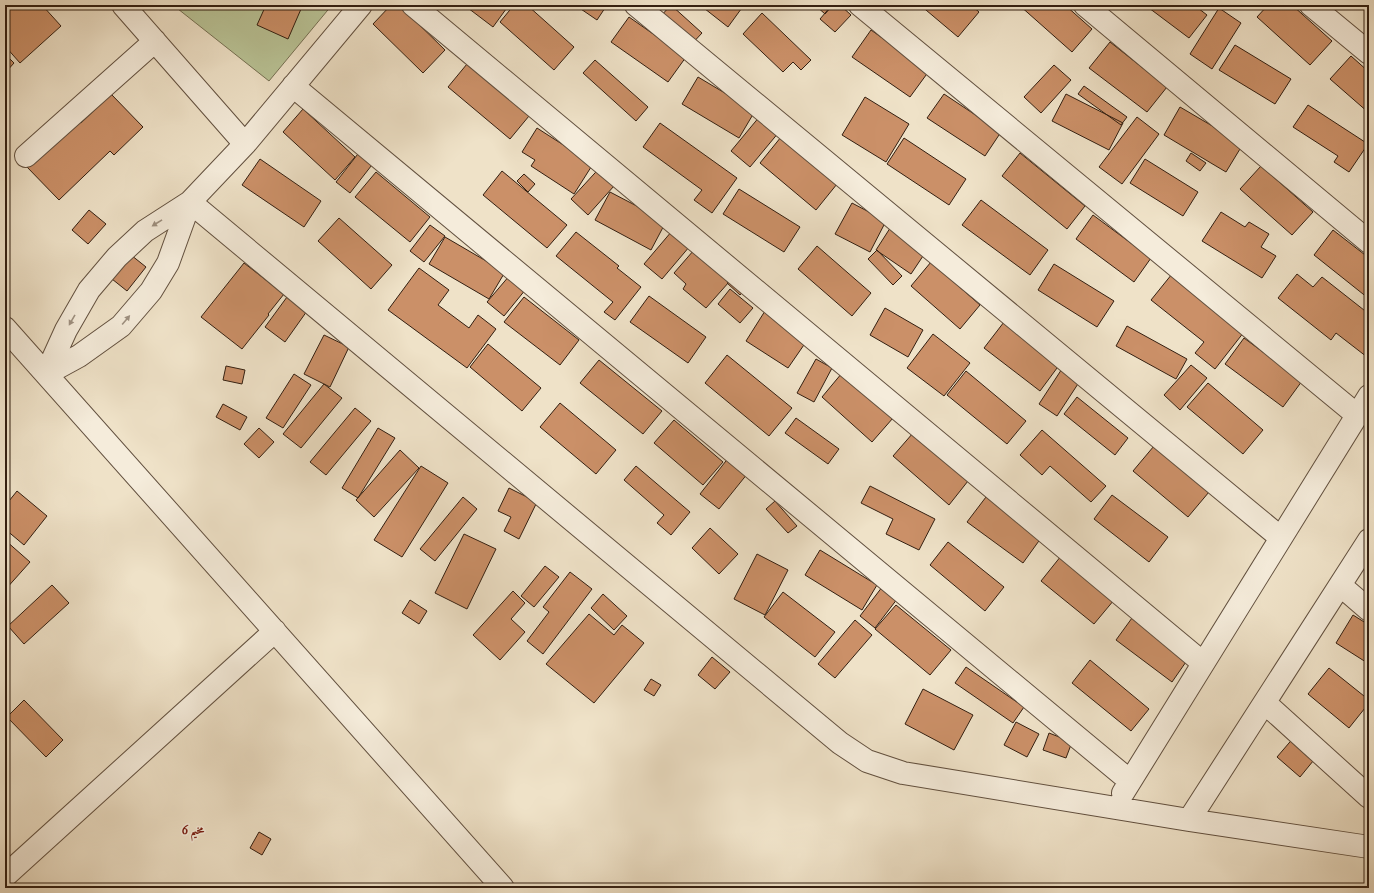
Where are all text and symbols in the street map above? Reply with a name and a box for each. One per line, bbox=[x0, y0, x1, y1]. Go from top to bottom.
one-way arrow bbox=[152, 219, 162, 227]
one-way arrow bbox=[69, 314, 76, 325]
one-way arrow bbox=[121, 314, 130, 325]
district label: مخيم 6 bbox=[182, 823, 205, 842]

